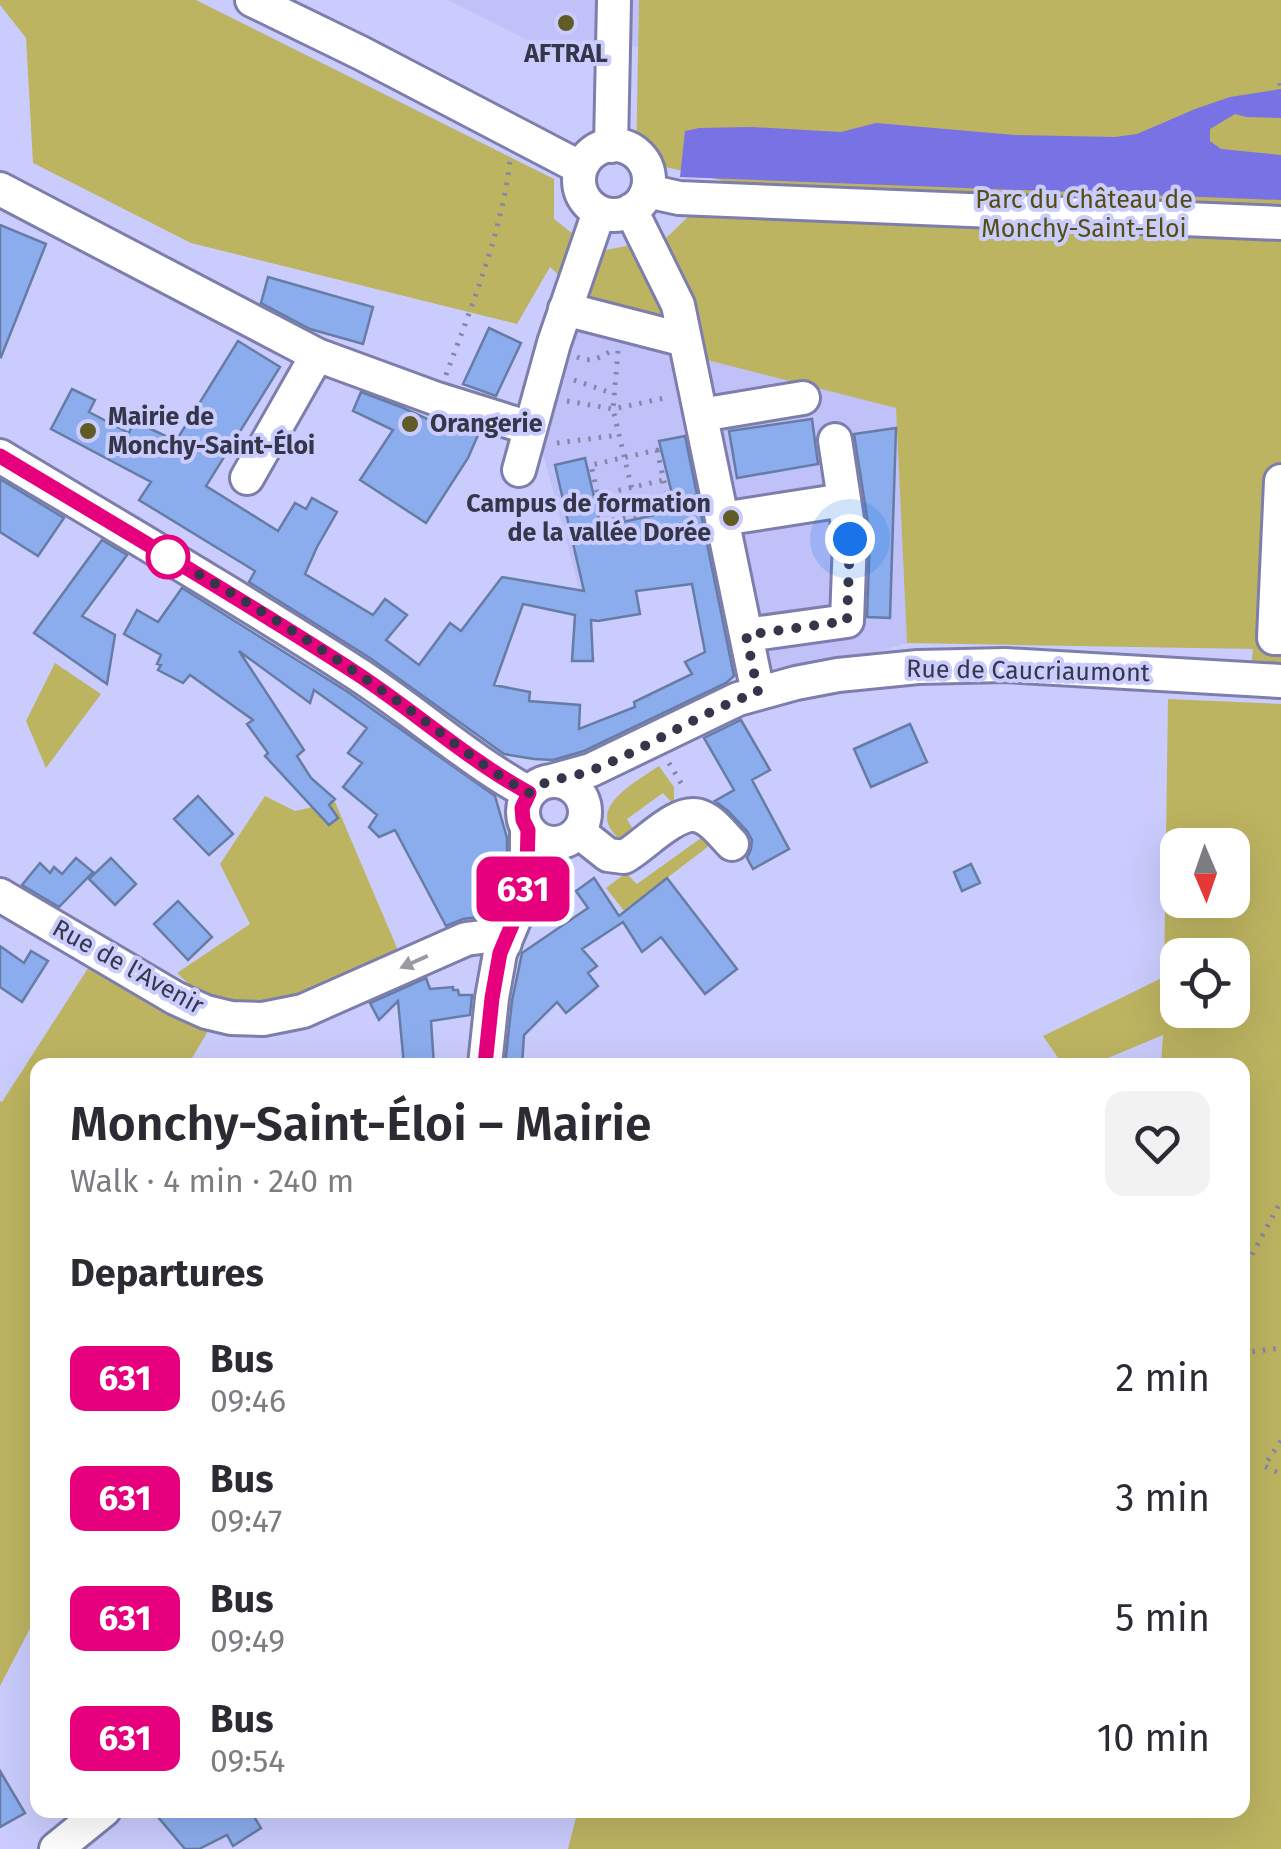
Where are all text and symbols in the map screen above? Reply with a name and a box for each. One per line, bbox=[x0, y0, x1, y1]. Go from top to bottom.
marker: AFTRAL bbox=[555, 12, 577, 34]
place label: AFTRAL bbox=[523, 39, 608, 69]
park label: Parc du Château de Monchy-Saint-Eloi bbox=[975, 185, 1193, 244]
place label: Mairie de Monchy-Saint-Éloi bbox=[108, 402, 315, 461]
place label: Orangerie bbox=[430, 409, 543, 439]
marker: Orangerie bbox=[399, 413, 421, 435]
marker: Mairie de Monchy-Saint-Éloi bbox=[77, 420, 99, 442]
place label: Campus de formation de la vallée Dorée bbox=[466, 489, 711, 548]
marker: Campus de formation de la vallée Dorée bbox=[720, 507, 742, 529]
your location bbox=[825, 514, 875, 564]
unlabelled marker bbox=[147, 536, 189, 578]
street label: Rue de Caucriaumont bbox=[906, 654, 1151, 688]
north arrow bbox=[1160, 828, 1250, 918]
map controls bbox=[1160, 828, 1250, 1028]
line badge: 631 bbox=[466, 856, 580, 922]
text: 631 bbox=[496, 868, 550, 910]
street label: Rue de l'Avenir bbox=[47, 913, 209, 1021]
button: locate bbox=[1160, 938, 1250, 1028]
one-way arrow bbox=[399, 954, 429, 970]
button: heart bbox=[1105, 1091, 1210, 1196]
text: Monchy-Saint-Éloi – Mairie bbox=[70, 1095, 652, 1153]
text: Walk · 4 min · 240 m bbox=[70, 1162, 354, 1200]
text: Departures bbox=[70, 1250, 264, 1296]
text: Bus bbox=[210, 1336, 274, 1382]
text: 2 min bbox=[1116, 1355, 1210, 1401]
text: 631 bbox=[98, 1357, 152, 1399]
text: 09:46 bbox=[210, 1382, 286, 1420]
text: Bus bbox=[210, 1456, 274, 1502]
text: 3 min bbox=[1115, 1475, 1210, 1521]
text: 631 bbox=[98, 1477, 152, 1519]
text: 09:47 bbox=[210, 1502, 282, 1540]
text: Bus bbox=[210, 1576, 274, 1622]
text: 5 min bbox=[1115, 1595, 1210, 1641]
text: 631 bbox=[98, 1597, 152, 1639]
text: 09:49 bbox=[210, 1622, 285, 1660]
text: Bus bbox=[210, 1696, 274, 1742]
text: 10 min bbox=[1097, 1715, 1210, 1761]
text: 631 bbox=[98, 1717, 152, 1759]
text: 09:54 bbox=[210, 1742, 285, 1780]

